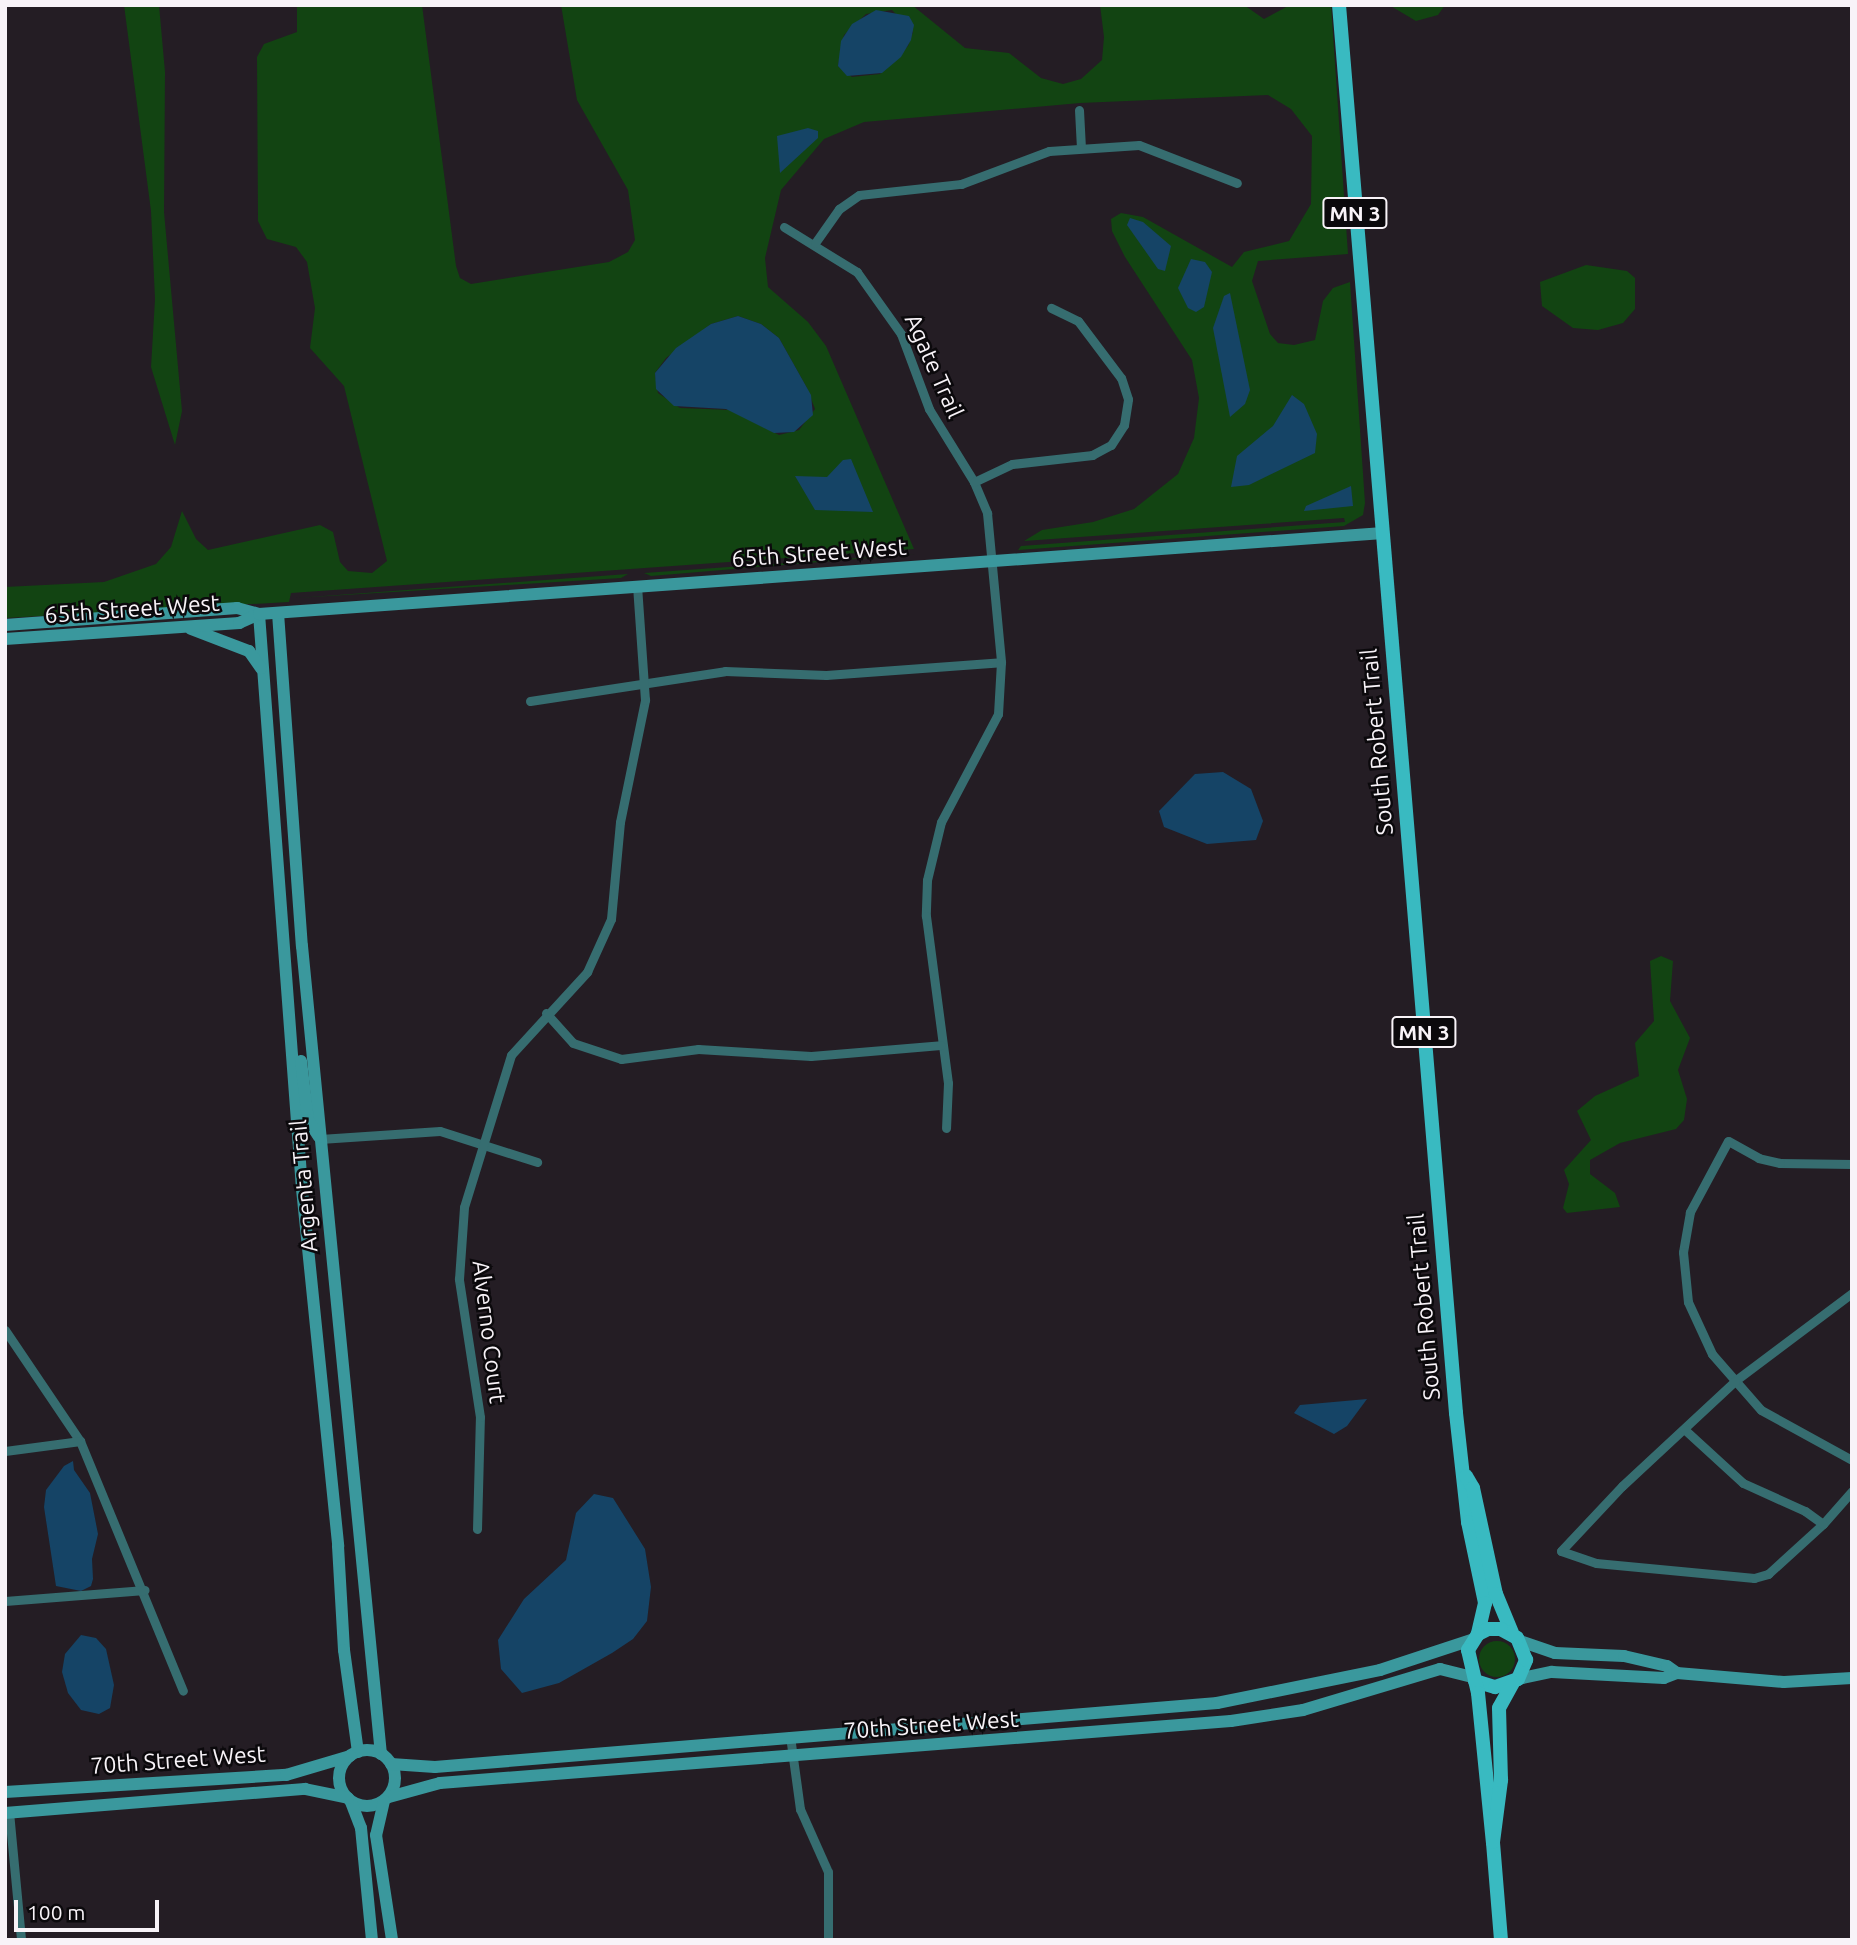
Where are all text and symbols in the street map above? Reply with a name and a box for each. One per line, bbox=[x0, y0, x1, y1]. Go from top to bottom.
road number: MN 3 bbox=[1322, 196, 1388, 230]
street label: Agate Trail bbox=[899, 310, 969, 422]
street label: 65th Street West bbox=[730, 533, 908, 573]
street label: 65th Street West bbox=[43, 589, 221, 629]
street label: South Robert Trail bbox=[1355, 648, 1399, 836]
road number: MN 3 bbox=[1391, 1014, 1457, 1050]
street label: Argenta Trail bbox=[284, 1119, 324, 1253]
street label: South Robert Trail bbox=[1402, 1213, 1446, 1401]
street label: Alverno Court bbox=[467, 1259, 511, 1405]
street label: 70th Street West bbox=[842, 1705, 1020, 1745]
street label: 70th Street West bbox=[89, 1740, 267, 1780]
scale bar bbox=[18, 1885, 163, 1929]
text: 100 m bbox=[27, 1900, 85, 1924]

